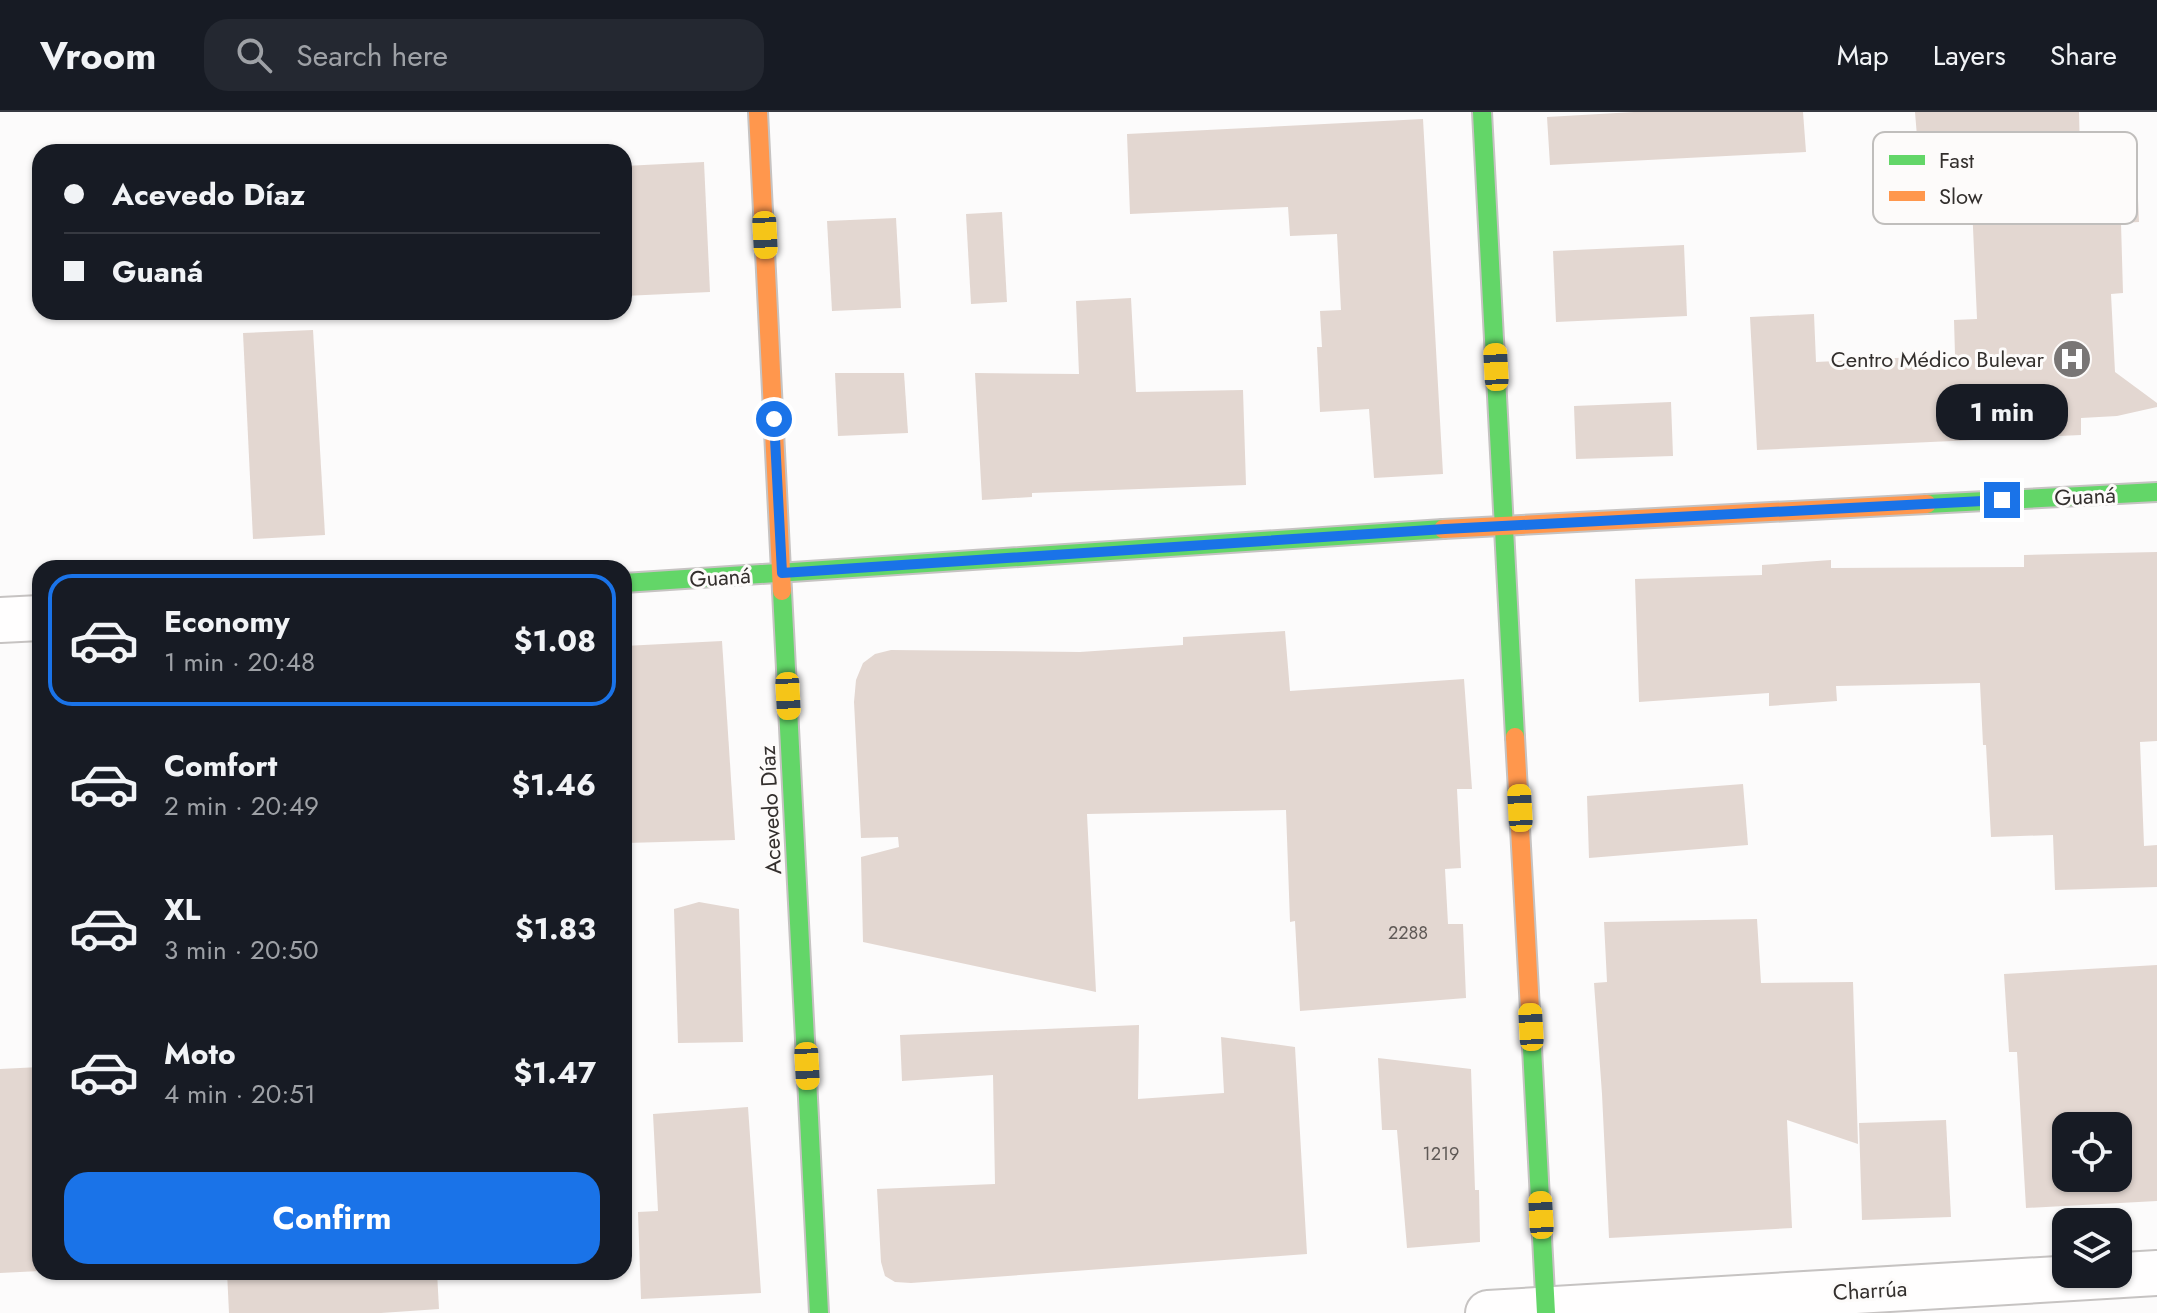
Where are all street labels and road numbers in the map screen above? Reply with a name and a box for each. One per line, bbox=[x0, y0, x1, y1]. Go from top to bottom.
street label: Guaná bbox=[2054, 478, 2116, 514]
street label: Guaná bbox=[688, 559, 752, 595]
street label: Acevedo Díaz bbox=[751, 745, 789, 875]
street label: Charrúa bbox=[1832, 1272, 1908, 1308]

